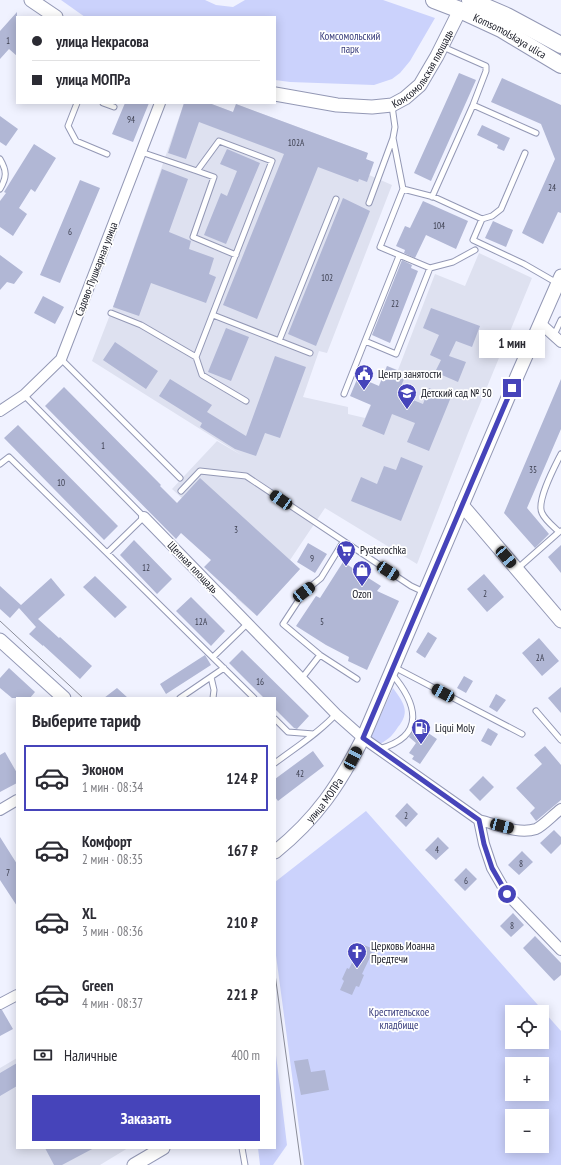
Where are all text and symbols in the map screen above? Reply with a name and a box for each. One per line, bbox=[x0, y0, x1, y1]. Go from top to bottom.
street label: Komsomolskaya ulica bbox=[471, 10, 549, 62]
street label: Комсомольская площадь bbox=[389, 27, 456, 111]
park label: Комсомольский парк bbox=[320, 29, 381, 56]
text: улица Некрасова bbox=[56, 32, 149, 51]
house number: 1 bbox=[6, 35, 10, 46]
text: улица МОПРа bbox=[56, 70, 130, 89]
house number: 94 bbox=[127, 114, 135, 125]
house number: 102А bbox=[288, 137, 305, 148]
house number: 24 bbox=[548, 182, 556, 193]
street label: Садово-Пушкарная улица bbox=[72, 220, 120, 318]
house number: 104 bbox=[433, 220, 445, 231]
house number: 6 bbox=[68, 226, 72, 237]
house number: 102 bbox=[321, 272, 333, 283]
house number: 22 bbox=[391, 298, 399, 309]
callout: 1 мин bbox=[479, 330, 545, 358]
text: 1 мин bbox=[498, 335, 526, 352]
public building icon: Центр занятости bbox=[353, 363, 375, 391]
place label: Центр занятости bbox=[378, 367, 442, 381]
route end bbox=[503, 379, 521, 397]
school or university icon: Детский сад № 50 bbox=[396, 382, 418, 410]
place label: Детский сад № 50 bbox=[421, 386, 492, 400]
house number: 1 bbox=[101, 440, 105, 451]
house number: 35 bbox=[529, 464, 537, 475]
house number: 10 bbox=[57, 477, 65, 488]
car bbox=[268, 488, 294, 512]
house number: 3 bbox=[234, 524, 238, 535]
street label: Щепная площадь bbox=[165, 538, 221, 596]
supermarket icon: Pyaterochka bbox=[335, 539, 357, 567]
place label: Pyaterochka bbox=[360, 543, 406, 557]
car bbox=[494, 544, 518, 570]
house number: 9 bbox=[310, 553, 314, 564]
shop icon: Ozon bbox=[351, 559, 373, 587]
car bbox=[375, 559, 401, 583]
house number: 12 bbox=[142, 562, 150, 573]
car bbox=[291, 580, 317, 604]
place label: Ozon bbox=[352, 587, 372, 601]
house number: 2 bbox=[483, 588, 487, 599]
house number: 12А bbox=[195, 616, 208, 627]
house number: 5 bbox=[320, 616, 324, 627]
house number: 2А bbox=[536, 652, 545, 663]
house number: 16 bbox=[256, 676, 264, 687]
car bbox=[430, 682, 456, 704]
text: Выберите тариф bbox=[32, 709, 141, 732]
fuel station icon: Liqui Moly bbox=[410, 717, 432, 745]
place label: Liqui Moly bbox=[435, 721, 476, 735]
car bbox=[342, 745, 364, 771]
icon: car bbox=[34, 760, 70, 796]
text: Эконом bbox=[82, 760, 123, 779]
house number: 42 bbox=[296, 768, 304, 779]
text: 124 ₽ bbox=[226, 769, 258, 788]
street label: улица МОПРа bbox=[303, 775, 346, 826]
text: 1 мин · 08:34 bbox=[82, 779, 143, 796]
house number: 2 bbox=[404, 810, 408, 821]
car bbox=[489, 817, 515, 835]
icon: car bbox=[34, 832, 70, 868]
text: Комфорт bbox=[82, 832, 132, 851]
text: 167 ₽ bbox=[227, 841, 258, 860]
house number: 4 bbox=[435, 844, 439, 855]
text: 2 мин · 08:35 bbox=[82, 851, 143, 868]
house number: 8 bbox=[519, 858, 523, 869]
house number: 7 bbox=[6, 867, 10, 878]
house number: 6 bbox=[464, 875, 468, 886]
route start bbox=[498, 885, 516, 903]
icon: car bbox=[34, 904, 70, 940]
text: XL bbox=[82, 904, 96, 923]
text: 210 ₽ bbox=[226, 913, 258, 932]
house number: 8 bbox=[510, 920, 514, 931]
text: 3 мин · 08:36 bbox=[82, 923, 143, 940]
place label: Церковь Иоанна Предтечи bbox=[371, 939, 435, 966]
church icon: Церковь Иоанна Предтечи bbox=[346, 941, 368, 969]
icon: car bbox=[34, 976, 70, 1012]
text: Green bbox=[82, 976, 114, 995]
text: 221 ₽ bbox=[226, 985, 258, 1004]
text: 4 мин · 08:37 bbox=[82, 995, 143, 1012]
park label: Крестительское кладбище bbox=[369, 1005, 430, 1032]
map controls bbox=[505, 1005, 549, 1153]
button: locate bbox=[505, 1005, 549, 1049]
icon: cash bbox=[32, 1044, 54, 1066]
text: Наличные bbox=[64, 1046, 117, 1065]
text: 400 m bbox=[231, 1047, 260, 1064]
button: + bbox=[505, 1057, 549, 1101]
button: Заказать bbox=[32, 1095, 260, 1141]
button: − bbox=[505, 1109, 549, 1153]

